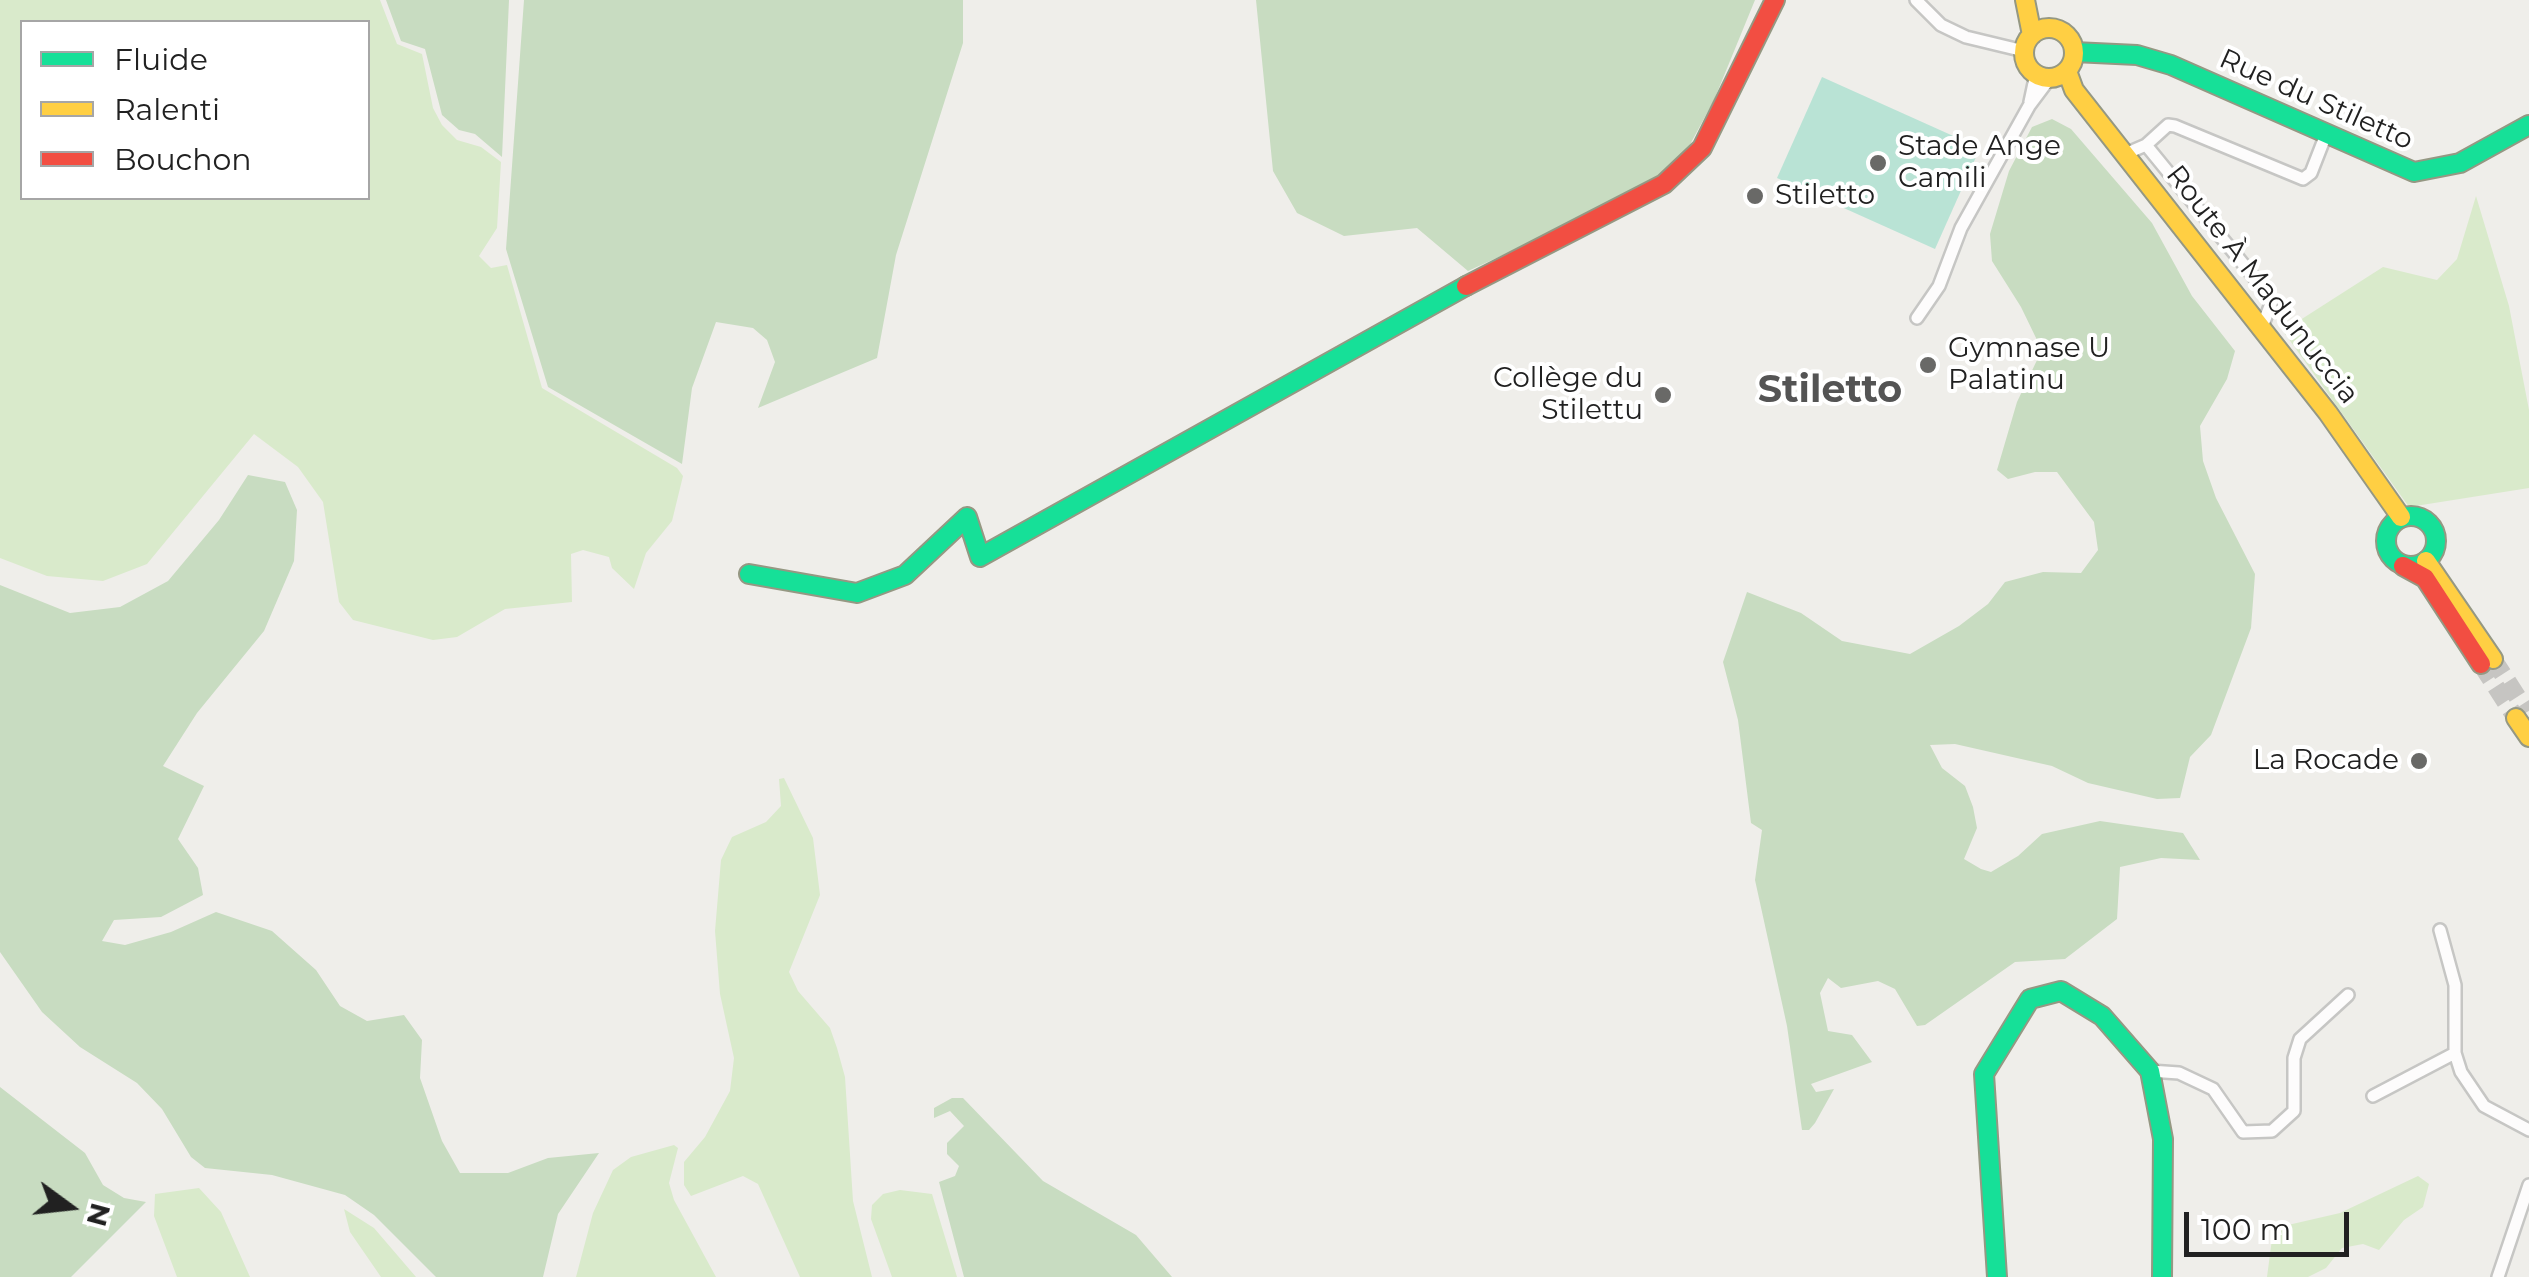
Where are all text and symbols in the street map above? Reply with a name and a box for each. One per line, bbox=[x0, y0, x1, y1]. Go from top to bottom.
legend bbox=[20, 20, 370, 200]
text: Fluide bbox=[114, 41, 208, 78]
street label: Rue du Stiletto bbox=[2214, 42, 2418, 158]
text: Ralenti bbox=[114, 91, 220, 128]
place label: Stade Ange Camili bbox=[1898, 130, 2061, 196]
text: Bouchon bbox=[114, 141, 252, 178]
marker: Stade Ange Camili bbox=[1867, 152, 1889, 174]
street label: Route À Madunuccia bbox=[2159, 159, 2365, 411]
place label: Stiletto bbox=[1775, 179, 1875, 213]
marker: Stiletto bbox=[1744, 185, 1766, 207]
place label: Gymnase U Palatinu bbox=[1948, 332, 2110, 398]
marker: Gymnase U Palatinu bbox=[1917, 354, 1939, 376]
place label: Collège du Stilettu bbox=[1493, 362, 1643, 428]
district label: Stiletto bbox=[1758, 368, 1902, 414]
marker: Collège du Stilettu bbox=[1652, 384, 1674, 406]
place label: La Rocade bbox=[2253, 744, 2399, 778]
marker: La Rocade bbox=[2408, 750, 2430, 772]
north arrow bbox=[20, 1157, 120, 1257]
scale bar bbox=[2189, 1192, 2354, 1254]
text: N bbox=[80, 1199, 118, 1230]
text: 100 m bbox=[2201, 1211, 2291, 1248]

